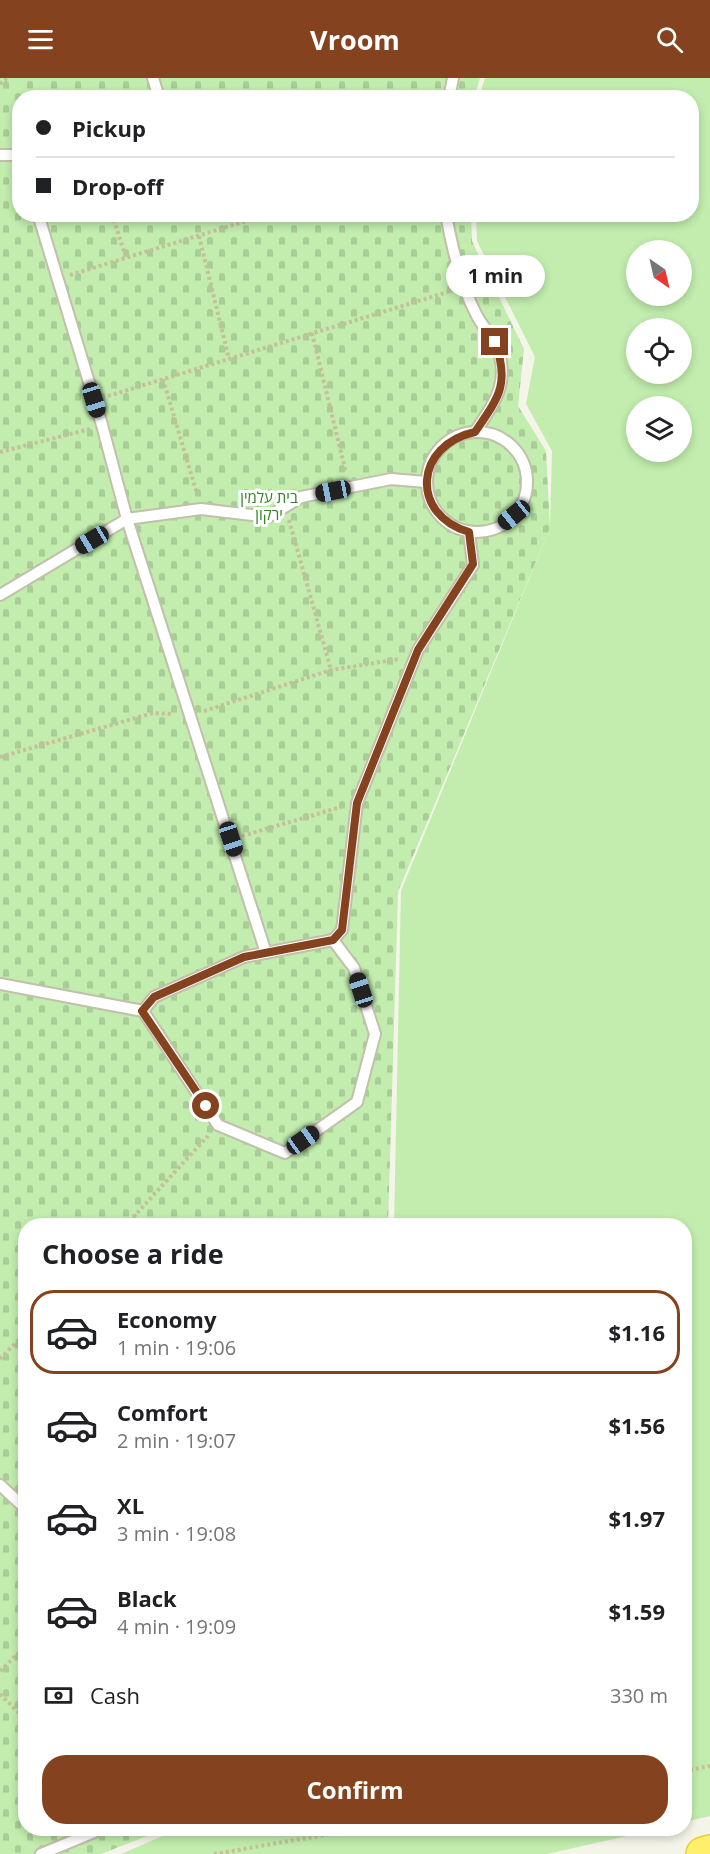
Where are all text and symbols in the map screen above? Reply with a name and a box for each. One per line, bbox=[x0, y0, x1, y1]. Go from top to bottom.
text: Vroom bbox=[310, 21, 400, 58]
icon: menu bbox=[24, 23, 57, 56]
icon: search bbox=[653, 23, 686, 56]
text: Pickup bbox=[72, 113, 146, 143]
text: Drop-off bbox=[72, 171, 164, 201]
north arrow bbox=[626, 240, 692, 306]
map controls bbox=[626, 240, 692, 462]
callout: 1 min bbox=[446, 255, 544, 297]
text: 1 min bbox=[468, 262, 523, 289]
button: locate bbox=[626, 318, 692, 384]
route end bbox=[481, 328, 508, 355]
car bbox=[80, 380, 108, 420]
button: layers bbox=[626, 396, 692, 462]
car bbox=[314, 479, 352, 503]
park label: בית עלמין ירקון bbox=[240, 487, 298, 524]
car bbox=[494, 497, 534, 533]
car bbox=[72, 523, 112, 557]
car bbox=[217, 819, 245, 859]
car bbox=[347, 970, 375, 1010]
route start bbox=[192, 1092, 219, 1119]
car bbox=[283, 1122, 323, 1158]
text: Choose a ride bbox=[42, 1235, 224, 1272]
text: Economy bbox=[117, 1304, 216, 1334]
icon: car bbox=[45, 1305, 99, 1359]
text: $1.16 bbox=[608, 1317, 665, 1347]
text: 1 min · 19:06 bbox=[117, 1334, 236, 1361]
text: Comfort bbox=[117, 1397, 208, 1427]
icon: car bbox=[45, 1398, 99, 1452]
text: $1.56 bbox=[608, 1410, 665, 1440]
text: 2 min · 19:07 bbox=[117, 1427, 236, 1454]
text: XL bbox=[117, 1490, 144, 1520]
icon: car bbox=[45, 1491, 99, 1545]
text: $1.97 bbox=[608, 1503, 665, 1533]
text: 3 min · 19:08 bbox=[117, 1520, 236, 1547]
text: Black bbox=[117, 1583, 177, 1613]
icon: car bbox=[45, 1584, 99, 1638]
text: $1.59 bbox=[608, 1596, 665, 1626]
text: 4 min · 19:09 bbox=[117, 1613, 236, 1640]
icon: cash bbox=[42, 1679, 75, 1712]
text: Cash bbox=[90, 1680, 140, 1710]
text: 330 m bbox=[610, 1682, 668, 1709]
button: Confirm bbox=[42, 1755, 668, 1824]

